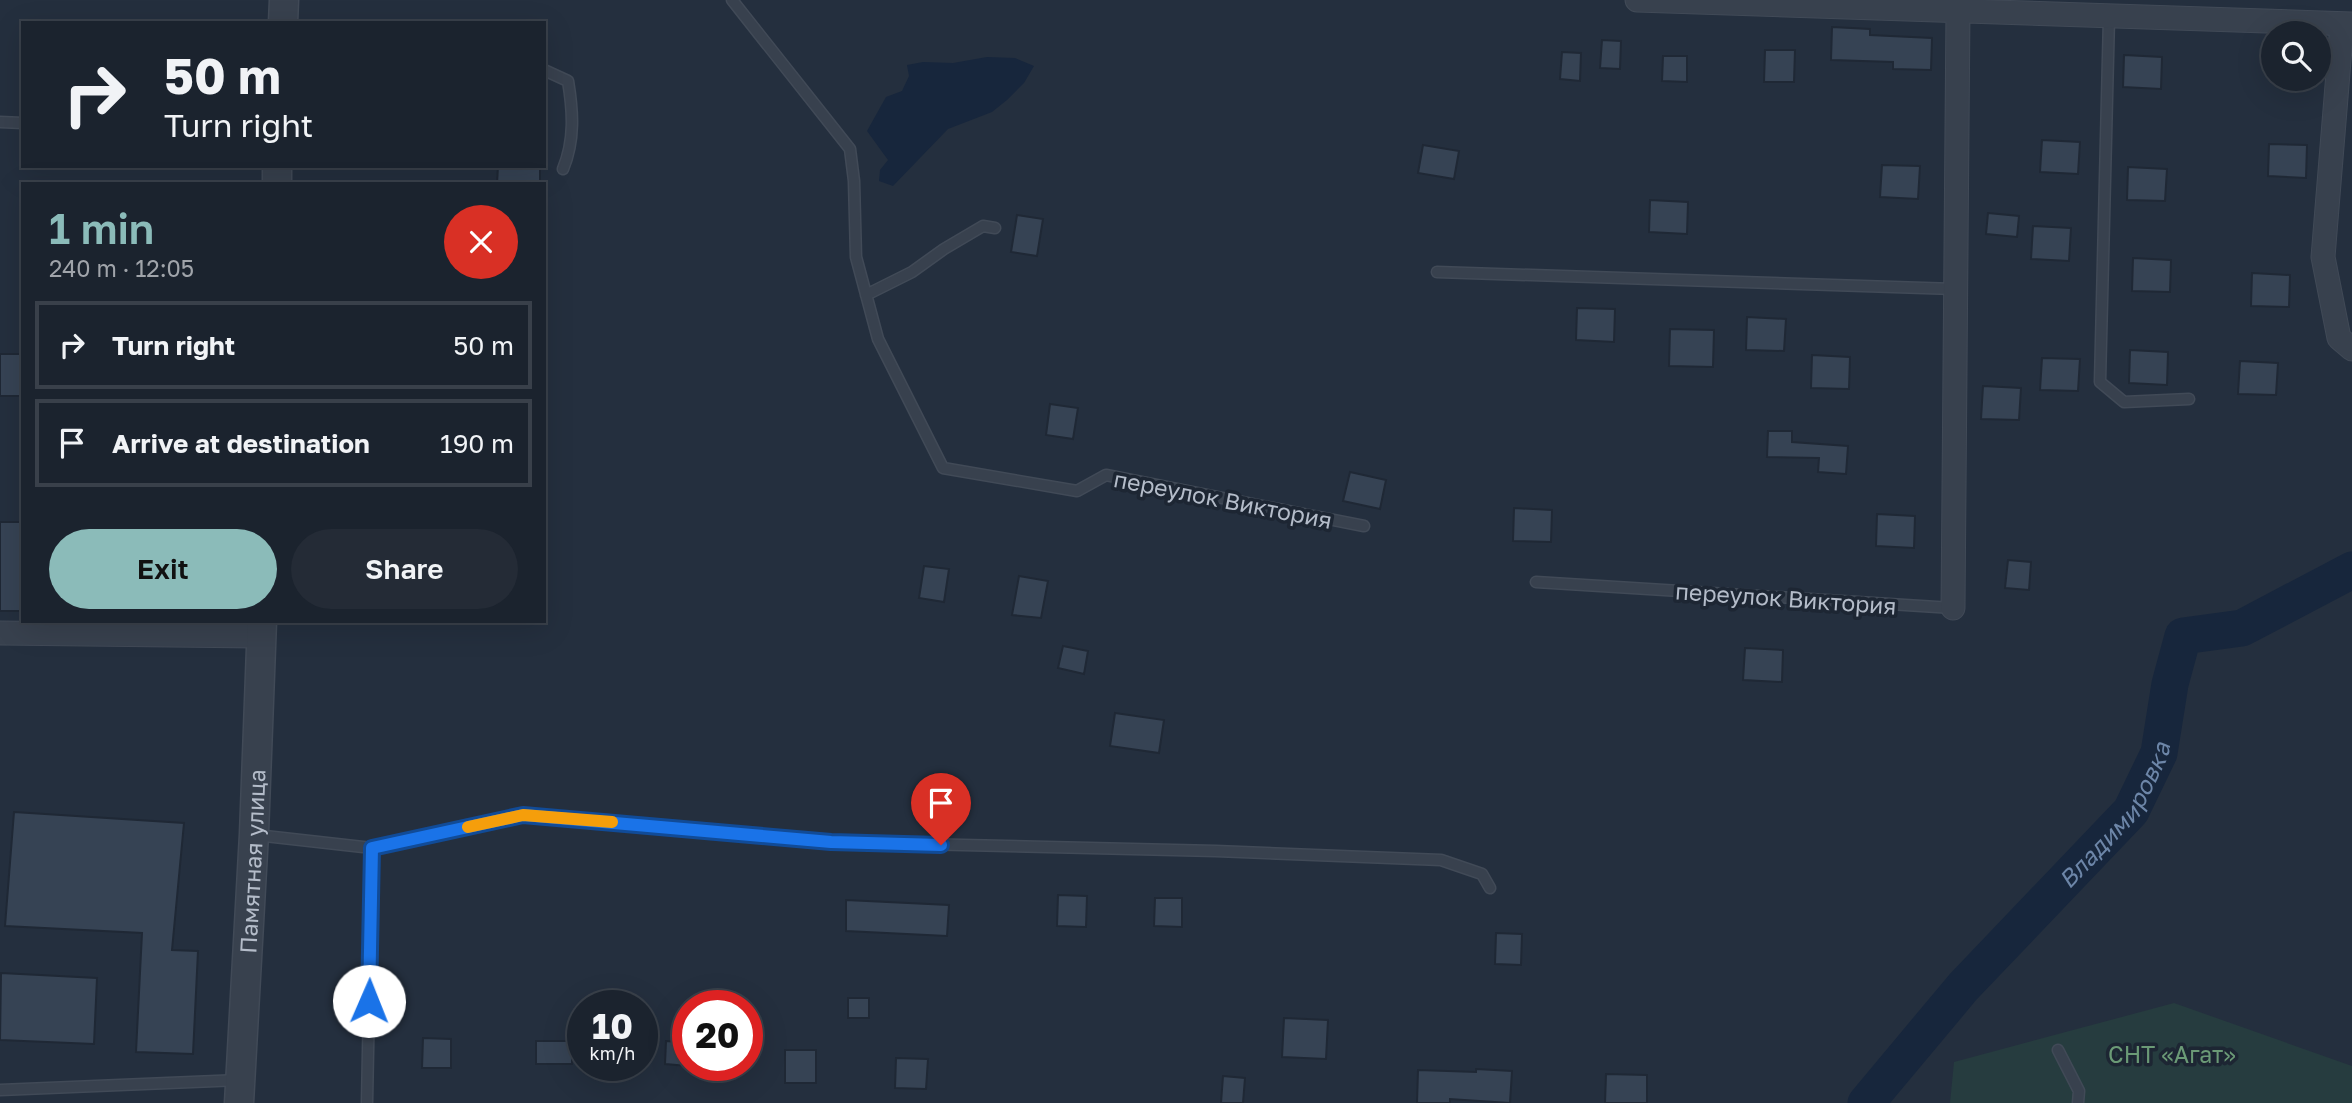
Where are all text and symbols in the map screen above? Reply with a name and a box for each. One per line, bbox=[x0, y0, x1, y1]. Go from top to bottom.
map controls bbox=[2261, 21, 2331, 91]
button: search bbox=[2261, 21, 2331, 91]
text: 50 m bbox=[164, 46, 281, 105]
icon: right bbox=[49, 49, 140, 140]
text: Turn right bbox=[164, 106, 313, 144]
text: 1 min bbox=[49, 203, 154, 253]
button: close bbox=[444, 205, 518, 279]
text: 240 m · 12:05 bbox=[49, 254, 194, 282]
icon: right bbox=[53, 326, 91, 364]
text: Turn right bbox=[112, 330, 235, 361]
text: 50 m bbox=[453, 330, 514, 361]
icon: arrive bbox=[53, 424, 91, 462]
text: Arrive at destination bbox=[112, 428, 370, 459]
text: 190 m bbox=[440, 428, 514, 459]
street label: переулок Виктория bbox=[1112, 464, 1334, 534]
button: Exit bbox=[49, 529, 277, 609]
button: Share bbox=[291, 529, 518, 609]
street label: переулок Виктория bbox=[1674, 576, 1898, 620]
water label: Владимировка bbox=[2052, 739, 2175, 893]
street label: Памятная улица bbox=[233, 769, 270, 954]
pin bbox=[911, 773, 971, 845]
icon: arrive bbox=[922, 784, 960, 822]
position arrow bbox=[332, 964, 406, 1038]
speed limit sign: 20 bbox=[672, 990, 763, 1081]
text: 10 bbox=[592, 1005, 633, 1047]
park label: СНТ «Агат» bbox=[2108, 1040, 2236, 1068]
text: km/h bbox=[590, 1042, 635, 1064]

